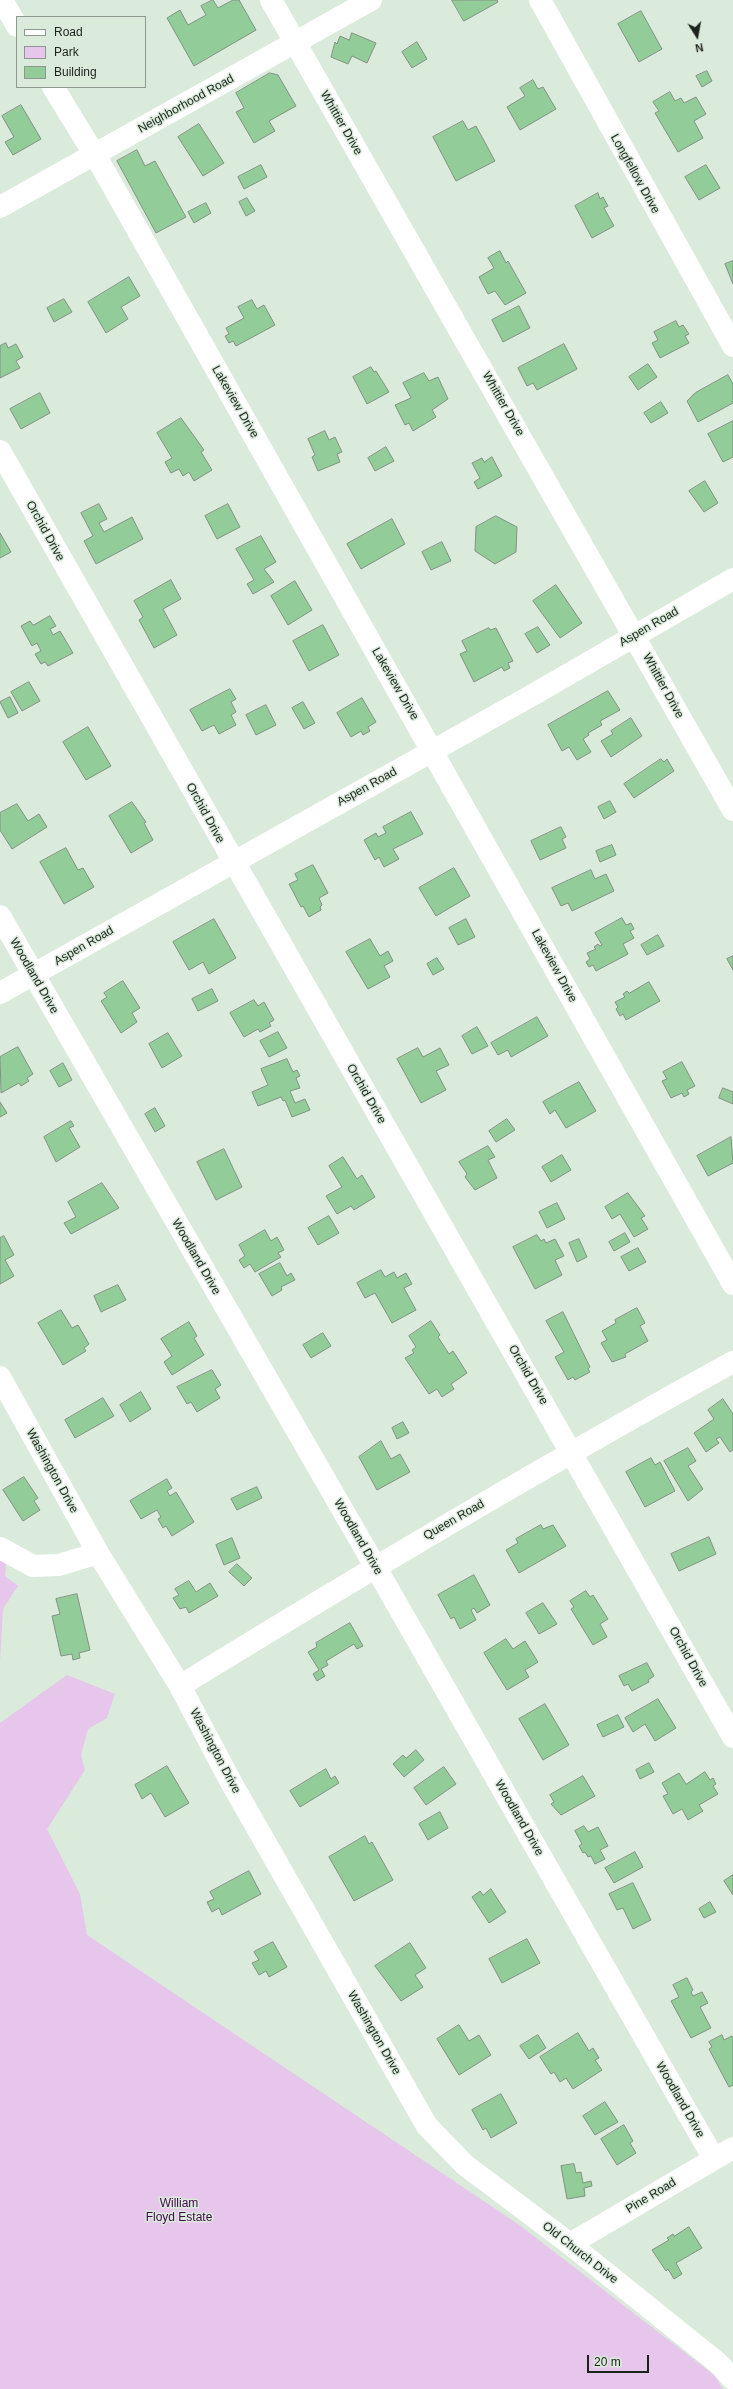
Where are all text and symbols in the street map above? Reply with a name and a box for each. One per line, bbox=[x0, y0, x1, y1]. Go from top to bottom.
legend bbox=[16, 16, 146, 88]
north arrow bbox=[677, 16, 717, 56]
text: Road bbox=[54, 25, 83, 39]
text: N bbox=[694, 41, 704, 54]
text: Park bbox=[54, 45, 79, 59]
text: Building bbox=[54, 65, 97, 79]
street label: Neighborhood Road bbox=[136, 72, 236, 136]
street label: Whittier Drive bbox=[317, 88, 365, 158]
street label: Longfellow Drive bbox=[607, 132, 663, 216]
street label: Lakeview Drive bbox=[208, 363, 262, 441]
street label: Whittier Drive bbox=[479, 369, 527, 439]
street label: Orchid Drive bbox=[23, 498, 67, 564]
street label: Aspen Road bbox=[617, 604, 681, 650]
street label: Lakeview Drive bbox=[368, 645, 422, 723]
street label: Whittier Drive bbox=[639, 651, 687, 721]
street label: Aspen Road bbox=[335, 765, 399, 809]
street label: Orchid Drive bbox=[183, 780, 227, 846]
street label: Aspen Road bbox=[52, 923, 116, 969]
street label: Lakeview Drive bbox=[528, 927, 580, 1005]
street label: Woodland Drive bbox=[6, 936, 62, 1016]
street label: Orchid Drive bbox=[343, 1062, 389, 1126]
street label: Woodland Drive bbox=[168, 1217, 224, 1297]
street label: Orchid Drive bbox=[505, 1343, 551, 1407]
street label: Washington Drive bbox=[23, 1426, 81, 1516]
street label: Woodland Drive bbox=[330, 1497, 386, 1577]
street label: Queen Road bbox=[421, 1497, 487, 1543]
street label: Orchid Drive bbox=[666, 1624, 710, 1690]
street label: Washington Drive bbox=[187, 1706, 243, 1796]
street label: Woodland Drive bbox=[491, 1778, 547, 1858]
street label: Washington Drive bbox=[344, 1989, 404, 2077]
street label: Woodland Drive bbox=[652, 2060, 708, 2140]
street label: Pine Road bbox=[623, 2175, 679, 2217]
park label: William Floyd Estate bbox=[146, 2197, 212, 2225]
street label: Old Church Drive bbox=[539, 2219, 621, 2287]
scale bar bbox=[589, 2347, 651, 2373]
text: 20 m bbox=[594, 2355, 621, 2369]

